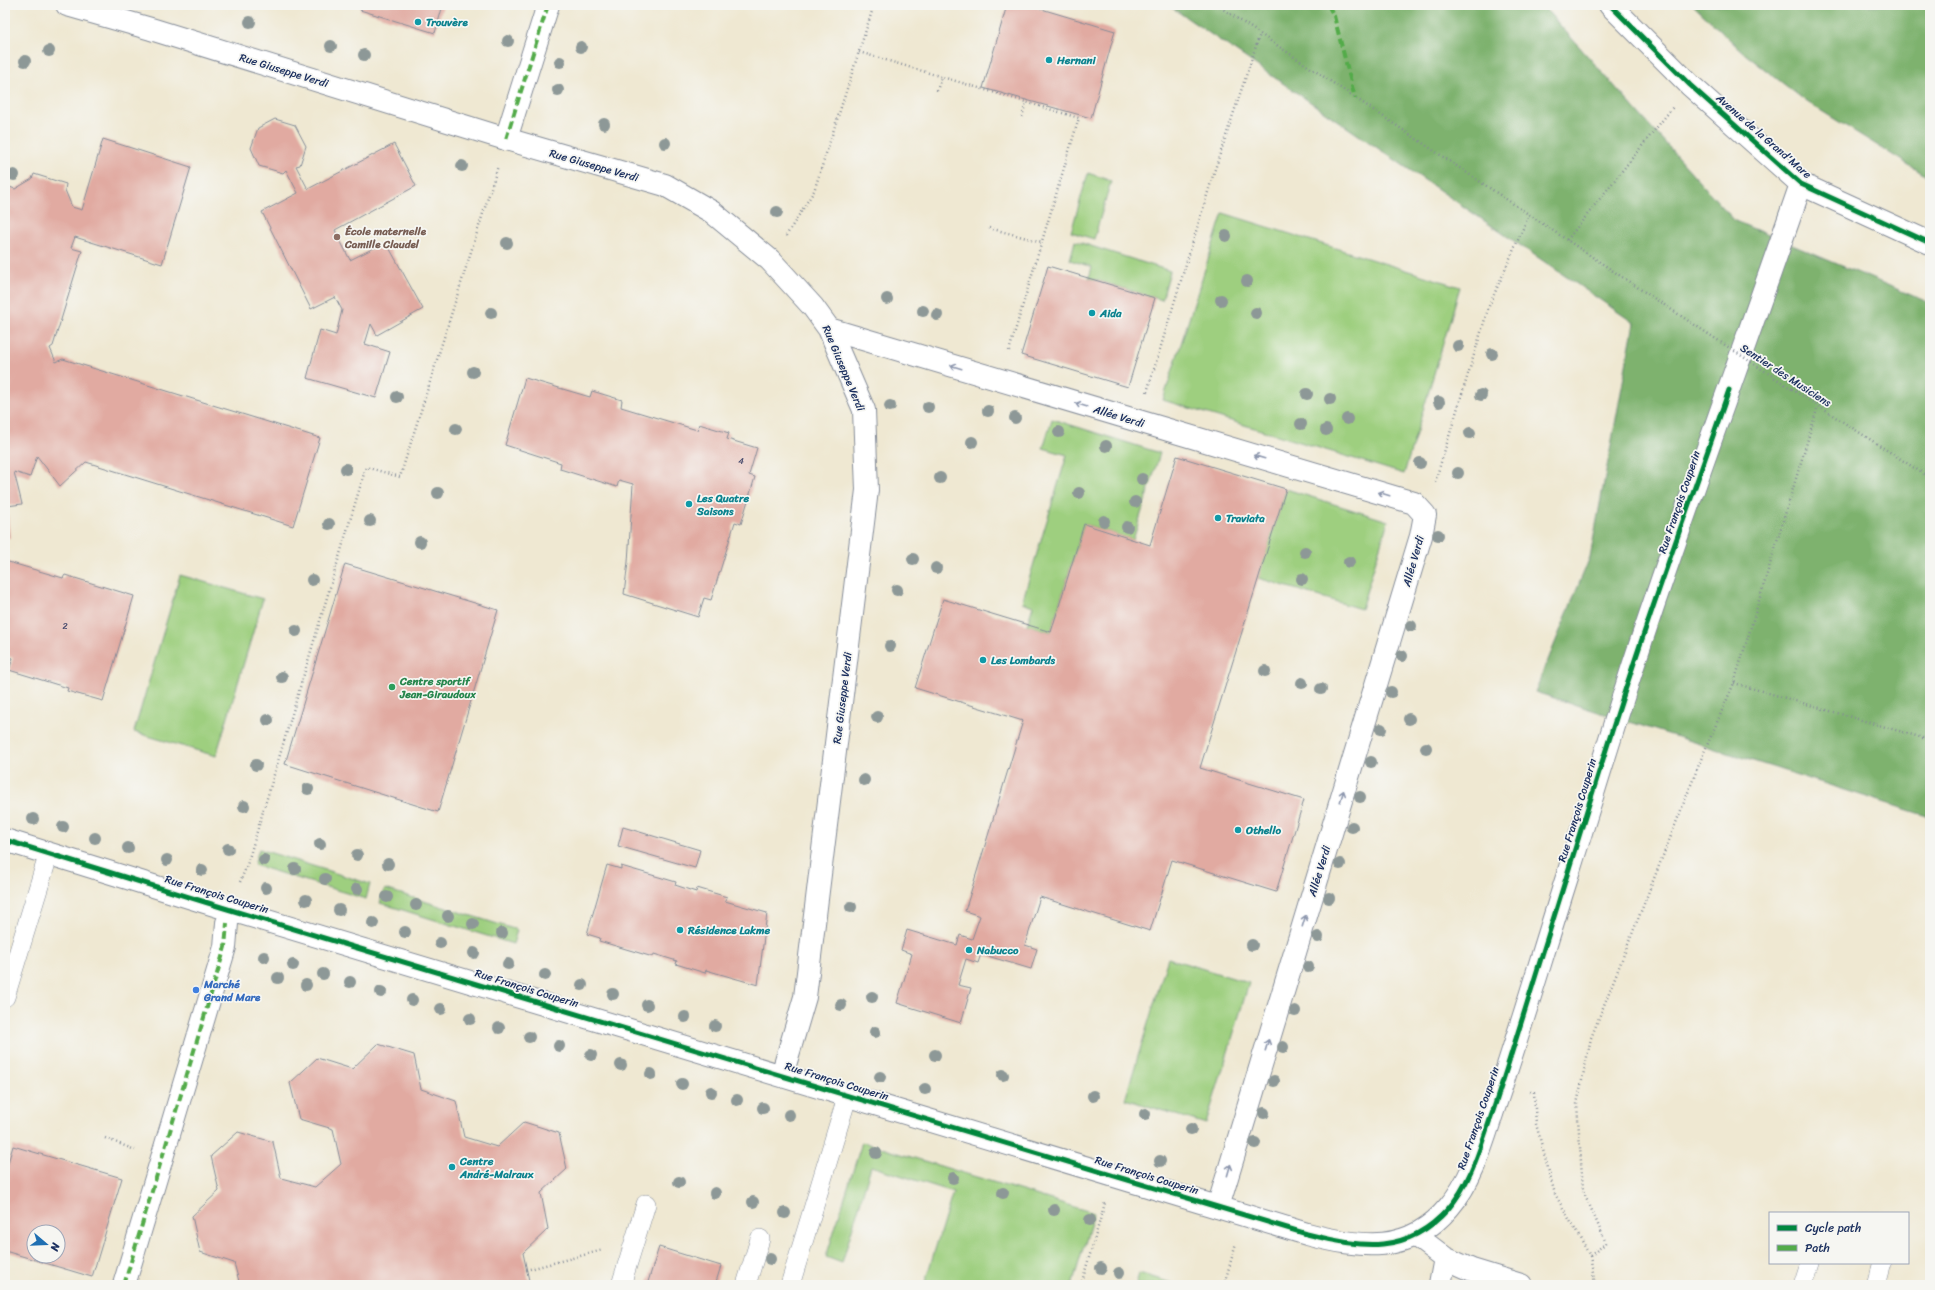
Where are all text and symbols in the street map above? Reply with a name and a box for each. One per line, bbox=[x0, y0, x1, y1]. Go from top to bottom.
place label: Trouvère bbox=[426, 13, 468, 32]
marker: Trouvère bbox=[413, 17, 423, 27]
street label: Rue Giuseppe Verdi bbox=[237, 48, 332, 93]
place label: Hernani bbox=[1056, 51, 1096, 70]
marker: Hernani bbox=[1044, 55, 1054, 65]
street label: Avenue de la Grand'Mare bbox=[1711, 89, 1816, 184]
street label: Rue Giuseppe Verdi bbox=[547, 144, 642, 188]
place label: École maternelle Camille Claudel bbox=[344, 222, 427, 254]
marker: École maternelle Camille Claudel bbox=[332, 232, 342, 242]
place label: Aida bbox=[1099, 304, 1122, 323]
marker: Aida bbox=[1087, 308, 1097, 318]
street label: Rue Giuseppe Verdi bbox=[817, 322, 871, 415]
street label: Sentier des Musiciens bbox=[1736, 339, 1836, 412]
one-way arrow bbox=[950, 363, 963, 370]
street label: Allée Verdi bbox=[1090, 399, 1148, 433]
one-way arrow bbox=[1075, 401, 1088, 408]
street label: Rue François Couperin bbox=[1653, 448, 1706, 556]
house number: 4 bbox=[738, 453, 744, 469]
one-way arrow bbox=[1253, 453, 1266, 460]
place label: Les Quatre Saisons bbox=[696, 489, 750, 521]
one-way arrow bbox=[1378, 490, 1391, 497]
marker: Les Quatre Saisons bbox=[684, 499, 694, 509]
place label: Traviata bbox=[1226, 509, 1265, 528]
marker: Traviata bbox=[1213, 513, 1223, 523]
street label: Allée Verdi bbox=[1397, 532, 1430, 590]
house number: 2 bbox=[62, 618, 68, 634]
street label: Rue Giuseppe Verdi bbox=[827, 650, 858, 745]
place label: Les Lombards bbox=[991, 651, 1055, 670]
marker: Les Lombards bbox=[978, 655, 988, 665]
place label: Centre sportif Jean-Giraudoux bbox=[399, 672, 476, 704]
marker: Centre sportif Jean-Giraudoux bbox=[387, 682, 397, 692]
street label: Rue François Couperin bbox=[1553, 756, 1602, 864]
one-way arrow bbox=[1339, 790, 1346, 803]
place label: Othello bbox=[1245, 821, 1282, 840]
marker: Othello bbox=[1233, 825, 1243, 835]
street label: Allée Verdi bbox=[1302, 842, 1336, 900]
street label: Rue François Couperin bbox=[163, 870, 271, 919]
one-way arrow bbox=[1301, 914, 1308, 927]
place label: Résidence Lakme bbox=[687, 921, 770, 940]
marker: Résidence Lakme bbox=[675, 925, 685, 935]
place label: Nabucco bbox=[976, 941, 1019, 960]
marker: Nabucco bbox=[964, 945, 974, 955]
street label: Rue François Couperin bbox=[473, 964, 581, 1013]
place label: Marché Grand Mare bbox=[203, 975, 261, 1007]
marker: Marché Grand Mare bbox=[191, 985, 201, 995]
one-way arrow bbox=[1264, 1039, 1271, 1052]
street label: Rue François Couperin bbox=[783, 1057, 891, 1106]
street label: Rue François Couperin bbox=[1452, 1064, 1505, 1172]
street label: Rue François Couperin bbox=[1093, 1151, 1201, 1200]
place label: Centre André-Malraux bbox=[459, 1152, 534, 1184]
marker: Centre André-Malraux bbox=[447, 1162, 457, 1172]
one-way arrow bbox=[1226, 1163, 1233, 1176]
legend bbox=[1769, 1212, 1909, 1264]
text: Cycle path bbox=[1805, 1217, 1861, 1239]
north arrow bbox=[26, 1224, 66, 1264]
text: Path bbox=[1805, 1237, 1830, 1259]
text: N bbox=[45, 1239, 66, 1254]

